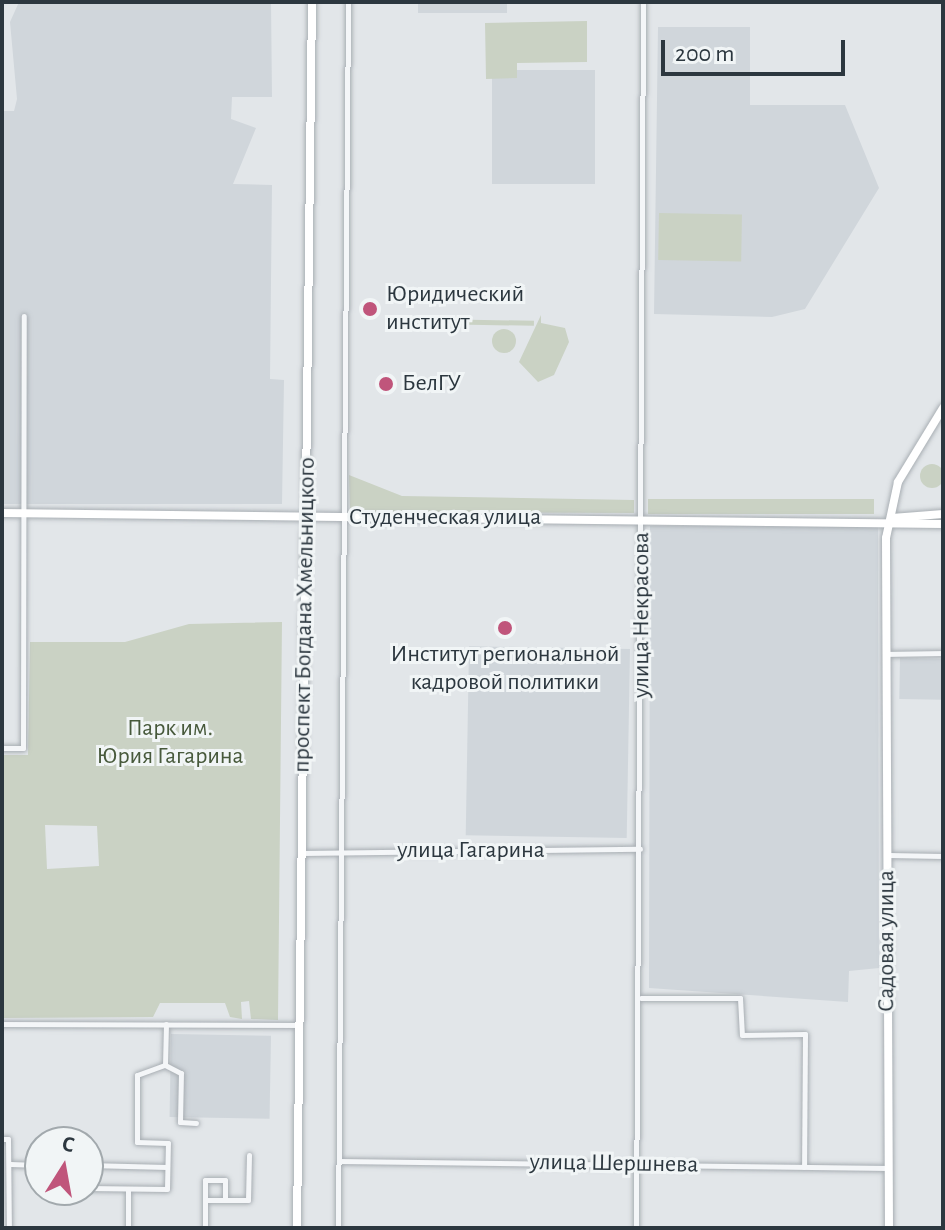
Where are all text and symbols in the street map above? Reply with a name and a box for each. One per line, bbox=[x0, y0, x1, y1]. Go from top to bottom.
scale bar bbox=[665, 24, 849, 74]
text: 200 m bbox=[675, 42, 734, 66]
place label: Юридический институт bbox=[386, 281, 524, 337]
marker: Юридический институт bbox=[361, 300, 379, 318]
place label: БелГУ bbox=[402, 370, 461, 398]
marker: БелГУ bbox=[377, 375, 395, 393]
street label: проспект Богдана Хмельницкого bbox=[288, 457, 322, 773]
street label: Студенческая улица bbox=[349, 504, 541, 532]
street label: улица Некрасова bbox=[628, 532, 656, 698]
marker: Институт региональной кадровой политики bbox=[496, 619, 514, 637]
place label: Институт региональной кадровой политики bbox=[390, 641, 620, 697]
park label: Парк им. Юрия Гагарина bbox=[96, 715, 244, 771]
street label: улица Гагарина bbox=[397, 837, 545, 865]
street label: Садовая улица bbox=[873, 870, 901, 1012]
north arrow bbox=[24, 1126, 104, 1206]
text: С bbox=[60, 1132, 76, 1156]
street label: улица Шершнева bbox=[529, 1148, 699, 1180]

